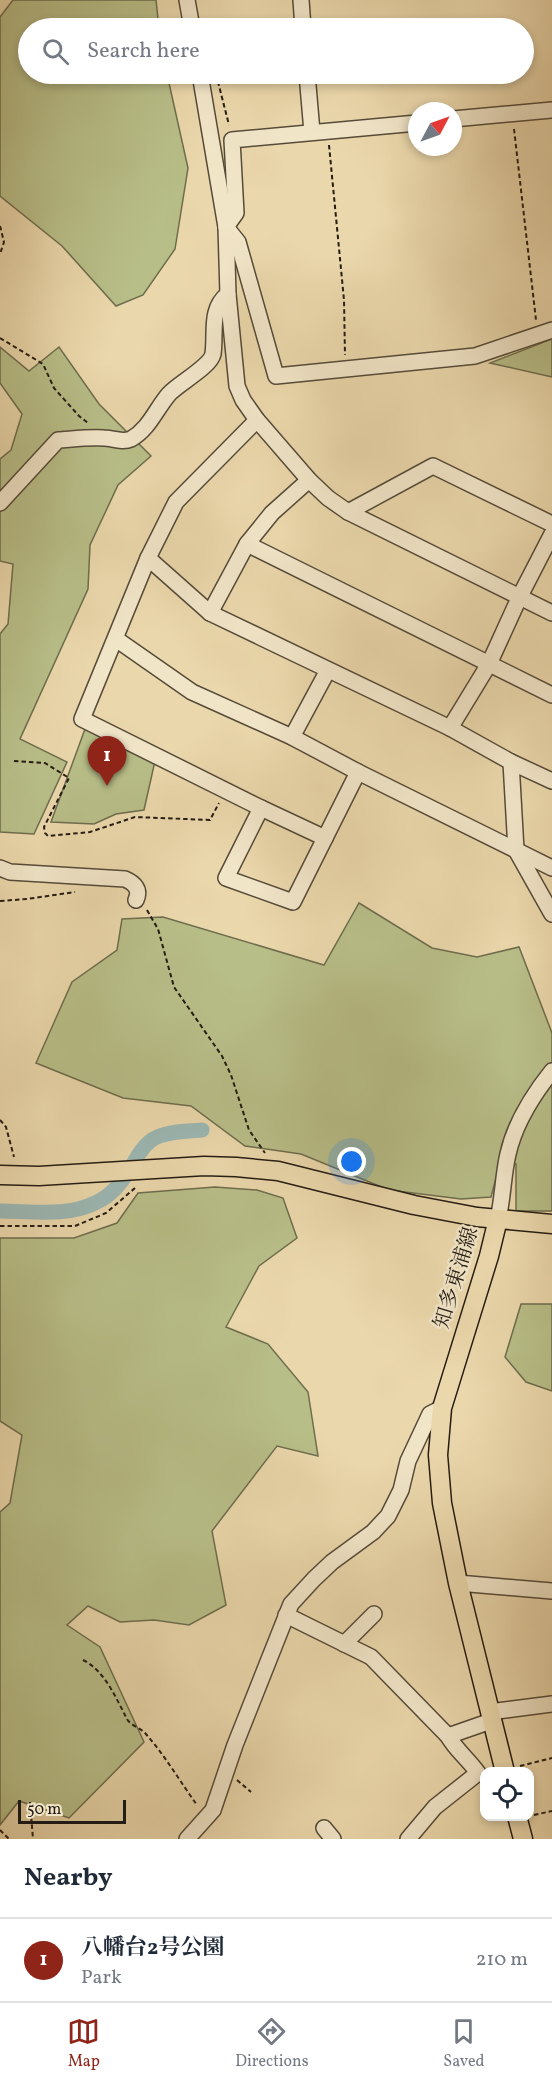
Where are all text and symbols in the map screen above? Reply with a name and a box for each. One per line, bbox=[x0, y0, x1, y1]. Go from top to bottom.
search box bbox=[18, 18, 534, 84]
icon: search bbox=[39, 35, 72, 68]
text: Search here bbox=[87, 36, 200, 67]
north arrow bbox=[408, 102, 462, 156]
pin: 1 bbox=[88, 736, 126, 786]
your location bbox=[337, 1147, 366, 1176]
street label: 知多東浦線 bbox=[428, 1224, 486, 1332]
map controls bbox=[480, 1767, 534, 1821]
button: locate bbox=[480, 1767, 534, 1821]
scale bar bbox=[18, 1797, 126, 1824]
text: 50 m bbox=[27, 1799, 61, 1821]
text: Nearby bbox=[24, 1860, 113, 1896]
text: 八幡台2号公園 bbox=[81, 1933, 224, 1964]
text: 1 bbox=[39, 1946, 48, 1974]
text: 210 m bbox=[476, 1946, 528, 1974]
text: Park bbox=[81, 1964, 122, 1992]
tab: Map bbox=[67, 2015, 100, 2073]
tab: Directions bbox=[235, 2015, 309, 2073]
tab: Saved bbox=[443, 2015, 485, 2073]

